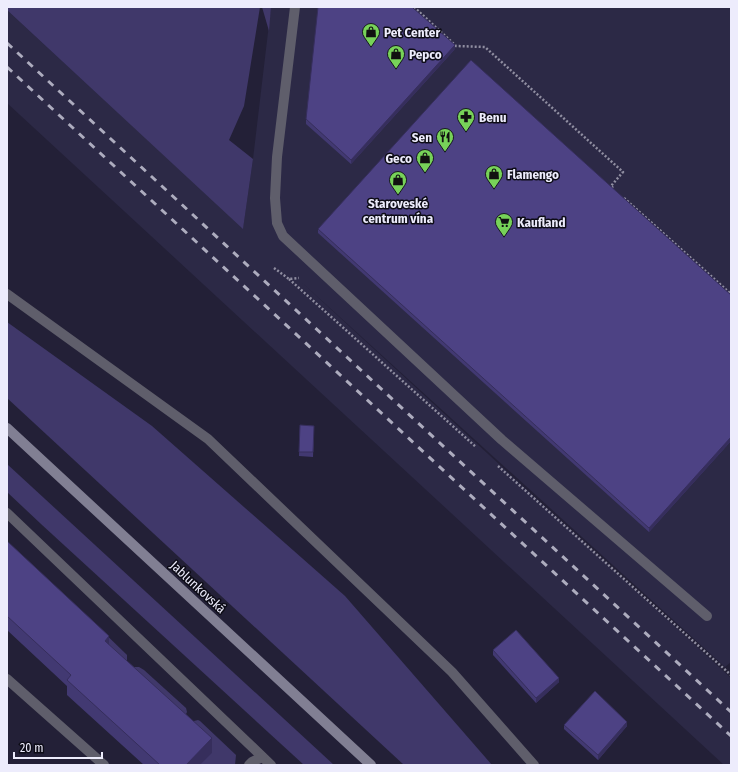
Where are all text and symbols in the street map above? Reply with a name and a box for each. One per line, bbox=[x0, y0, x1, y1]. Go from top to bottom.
shop icon: Pet Center bbox=[361, 22, 381, 47]
place label: Pet Center bbox=[384, 25, 440, 40]
shop icon: Pepco bbox=[386, 44, 406, 69]
place label: Pepco bbox=[409, 47, 442, 62]
pharmacy icon: Benu bbox=[456, 107, 476, 132]
place label: Benu bbox=[479, 110, 507, 125]
restaurant icon: Sen bbox=[435, 127, 455, 152]
place label: Sen bbox=[412, 130, 432, 145]
shop icon: Geco bbox=[415, 148, 435, 173]
place label: Geco bbox=[385, 151, 412, 166]
shop icon: Flamengo bbox=[484, 164, 504, 189]
place label: Flamengo bbox=[507, 167, 559, 182]
shop icon: Staroveské centrum vína bbox=[388, 170, 408, 195]
place label: Staroveské centrum vína bbox=[363, 196, 434, 226]
supermarket icon: Kaufland bbox=[494, 212, 514, 237]
place label: Kaufland bbox=[517, 215, 565, 230]
street label: Jablunkovská bbox=[167, 558, 229, 616]
scale bar bbox=[14, 734, 102, 760]
text: 20 m bbox=[20, 741, 44, 755]

